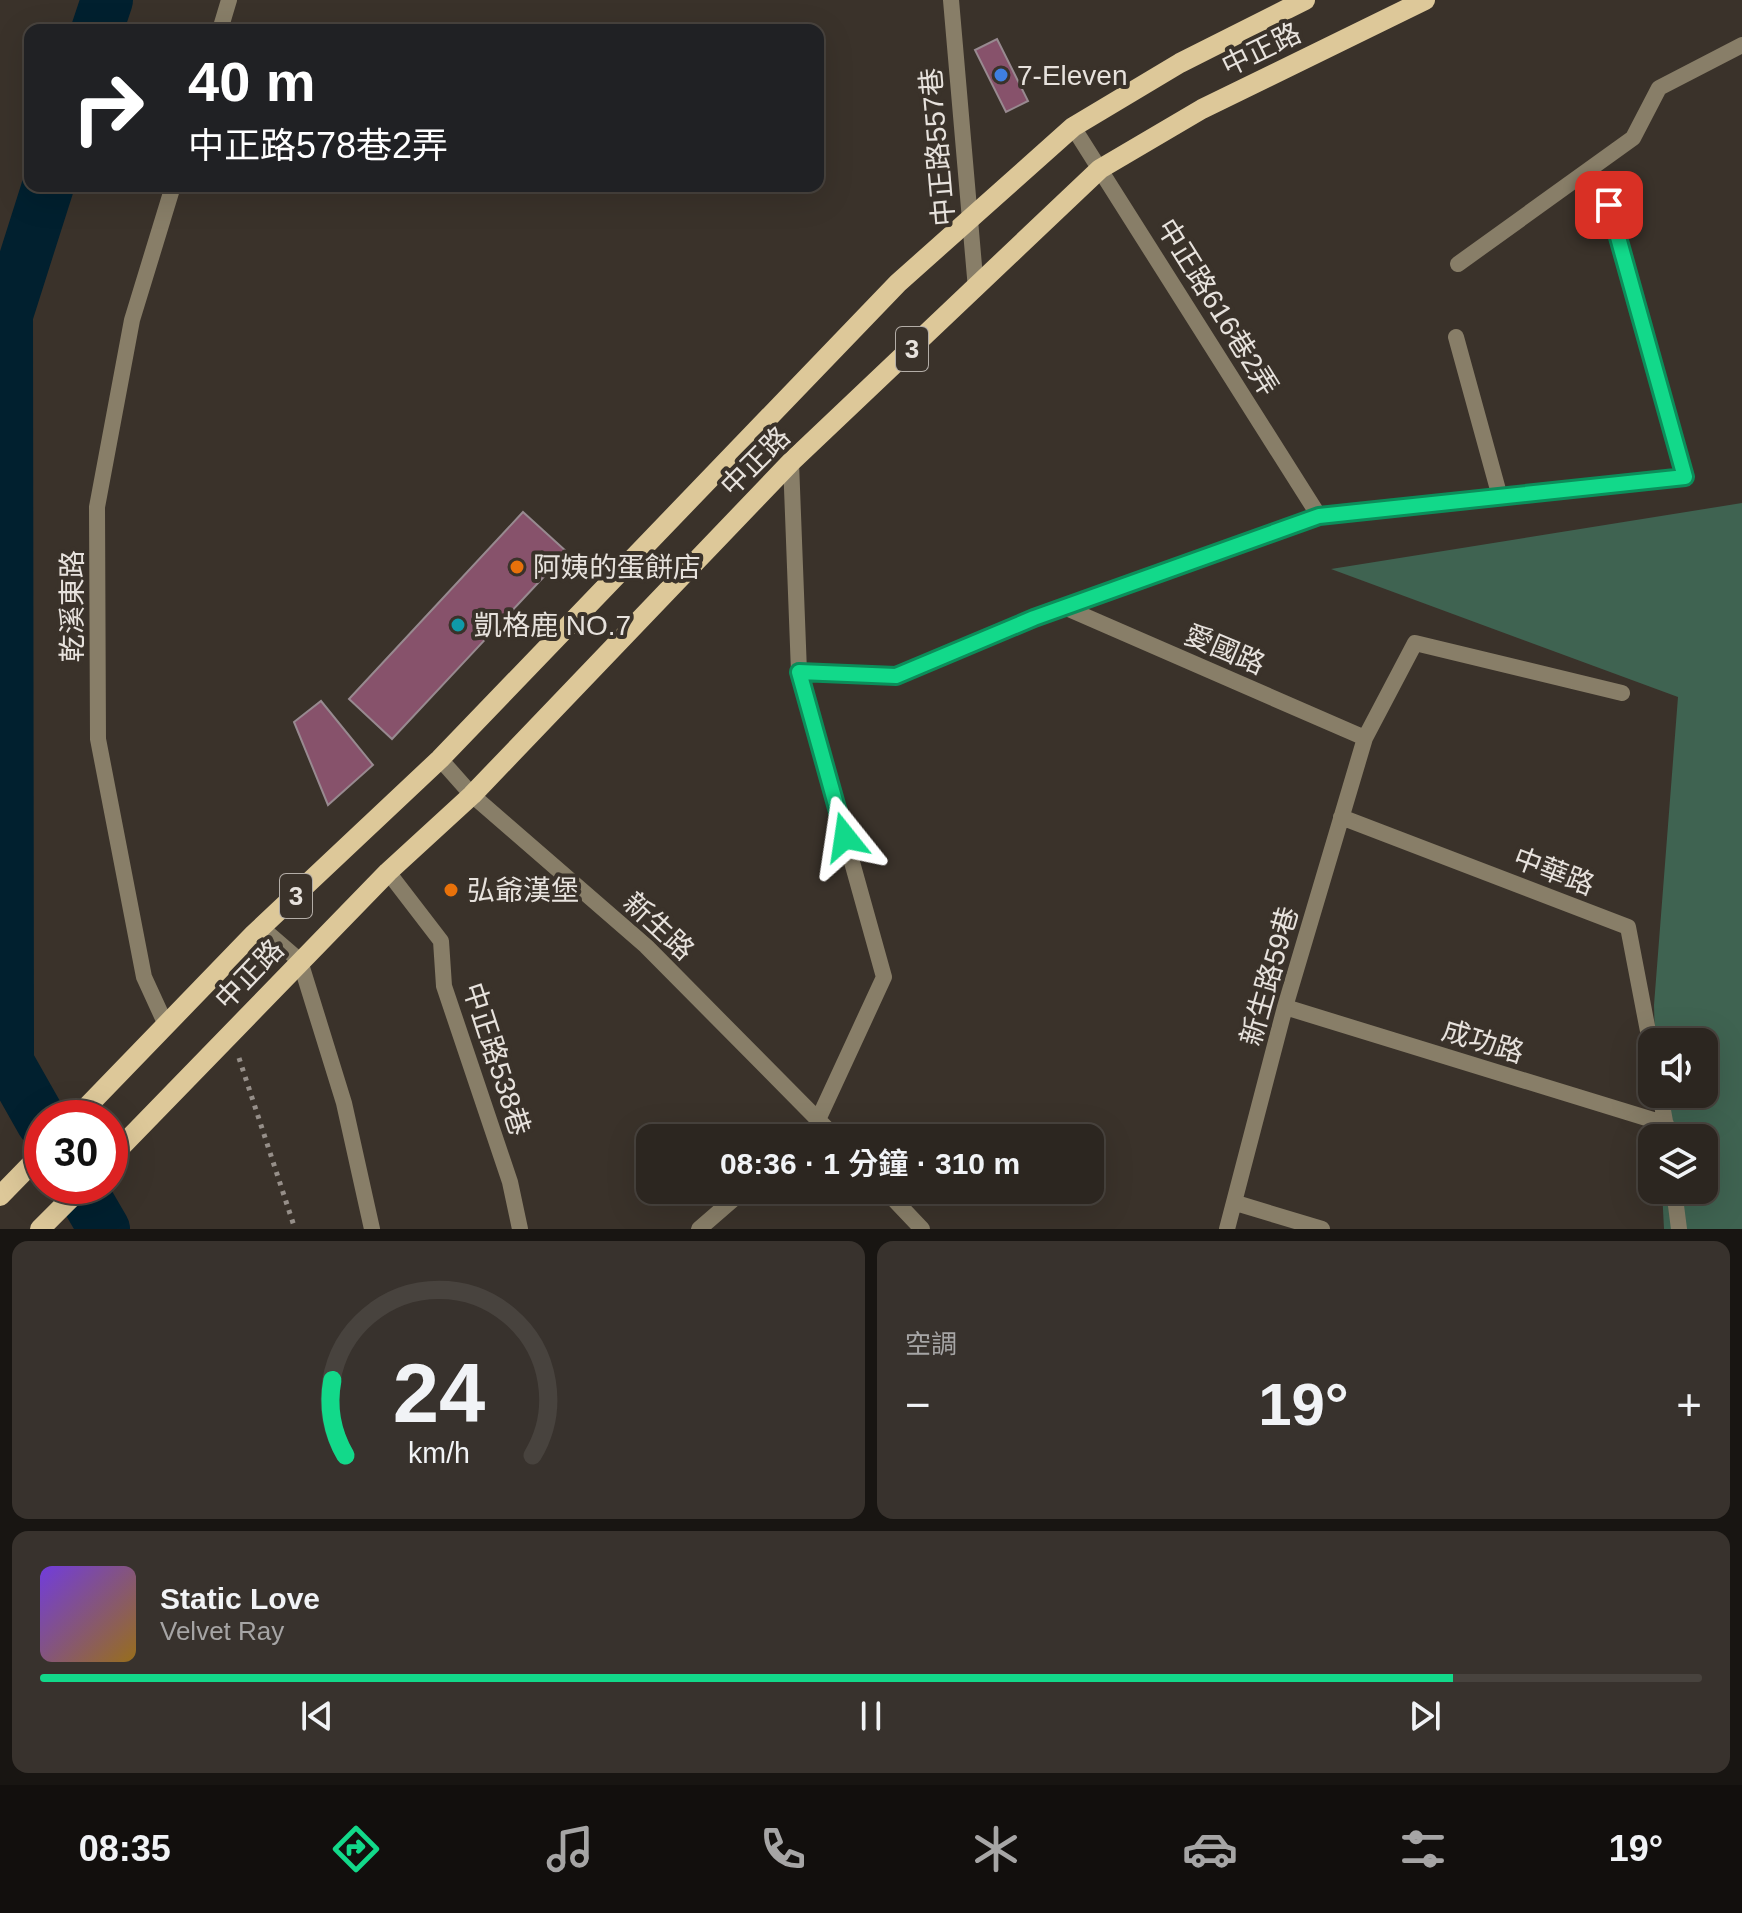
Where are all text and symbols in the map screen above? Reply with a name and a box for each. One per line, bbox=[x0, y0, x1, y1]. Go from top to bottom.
street label: 中正路 bbox=[1217, 17, 1306, 82]
text: 40 m bbox=[188, 50, 316, 113]
icon: right bbox=[56, 56, 160, 160]
place label: 7-Eleven bbox=[1017, 60, 1128, 91]
marker: 7-Eleven bbox=[992, 66, 1010, 84]
street label: 中正路557巷 bbox=[915, 67, 960, 227]
text: 中正路578巷2弄 bbox=[188, 125, 448, 166]
pin bbox=[1575, 171, 1643, 239]
icon: arrive bbox=[1587, 183, 1631, 227]
street label: 中正路616巷2弄 bbox=[1151, 213, 1284, 401]
road number: 3 bbox=[896, 327, 928, 371]
street label: 中正路 bbox=[715, 421, 796, 502]
street label: 乾溪東路 bbox=[57, 550, 88, 662]
place label: 阿姨的蛋餅店 bbox=[533, 552, 701, 583]
marker: 阿姨的蛋餅店 bbox=[508, 558, 526, 576]
place label: 凱格鹿 NO.7 bbox=[474, 610, 631, 641]
marker: 凱格鹿 NO.7 bbox=[449, 616, 467, 634]
street label: 愛國路 bbox=[1180, 619, 1270, 680]
position arrow bbox=[803, 795, 887, 879]
street label: 中華路 bbox=[1509, 842, 1599, 901]
road number: 3 bbox=[280, 874, 312, 918]
place label: 弘爺漢堡 bbox=[467, 875, 579, 906]
marker: 弘爺漢堡 bbox=[442, 881, 460, 899]
street label: 新生路 bbox=[617, 886, 700, 966]
street label: 新生路59巷 bbox=[1235, 903, 1304, 1049]
street label: 中正路 bbox=[209, 933, 290, 1015]
street label: 中正路538巷 bbox=[457, 979, 536, 1139]
street label: 成功路 bbox=[1438, 1014, 1528, 1069]
map controls bbox=[1638, 1028, 1718, 1204]
button: sound bbox=[1638, 1028, 1718, 1108]
speed limit sign: 30 bbox=[24, 1100, 128, 1204]
button: layers bbox=[1638, 1124, 1718, 1204]
text: 08:36 · 1 分鐘 · 310 m bbox=[720, 1147, 1020, 1180]
text: 空調 bbox=[905, 1329, 957, 1359]
text: 24 bbox=[392, 1347, 485, 1440]
text: 19° bbox=[1258, 1371, 1349, 1438]
text: − bbox=[905, 1380, 931, 1429]
text: + bbox=[1676, 1380, 1702, 1429]
text: km/h bbox=[408, 1437, 469, 1469]
text: Static Love bbox=[160, 1582, 320, 1615]
text: Velvet Ray bbox=[160, 1616, 284, 1646]
icon: previous bbox=[295, 1694, 339, 1738]
icon: pause bbox=[849, 1694, 893, 1738]
icon: next bbox=[1403, 1694, 1447, 1738]
icon: directions bbox=[328, 1821, 384, 1877]
icon: music bbox=[542, 1821, 598, 1877]
icon: phone bbox=[755, 1821, 811, 1877]
icon: climate bbox=[968, 1821, 1024, 1877]
icon: car bbox=[1182, 1821, 1238, 1877]
icon: filters bbox=[1395, 1821, 1451, 1877]
text: 08:35 bbox=[79, 1828, 171, 1869]
text: 19° bbox=[1609, 1828, 1663, 1869]

